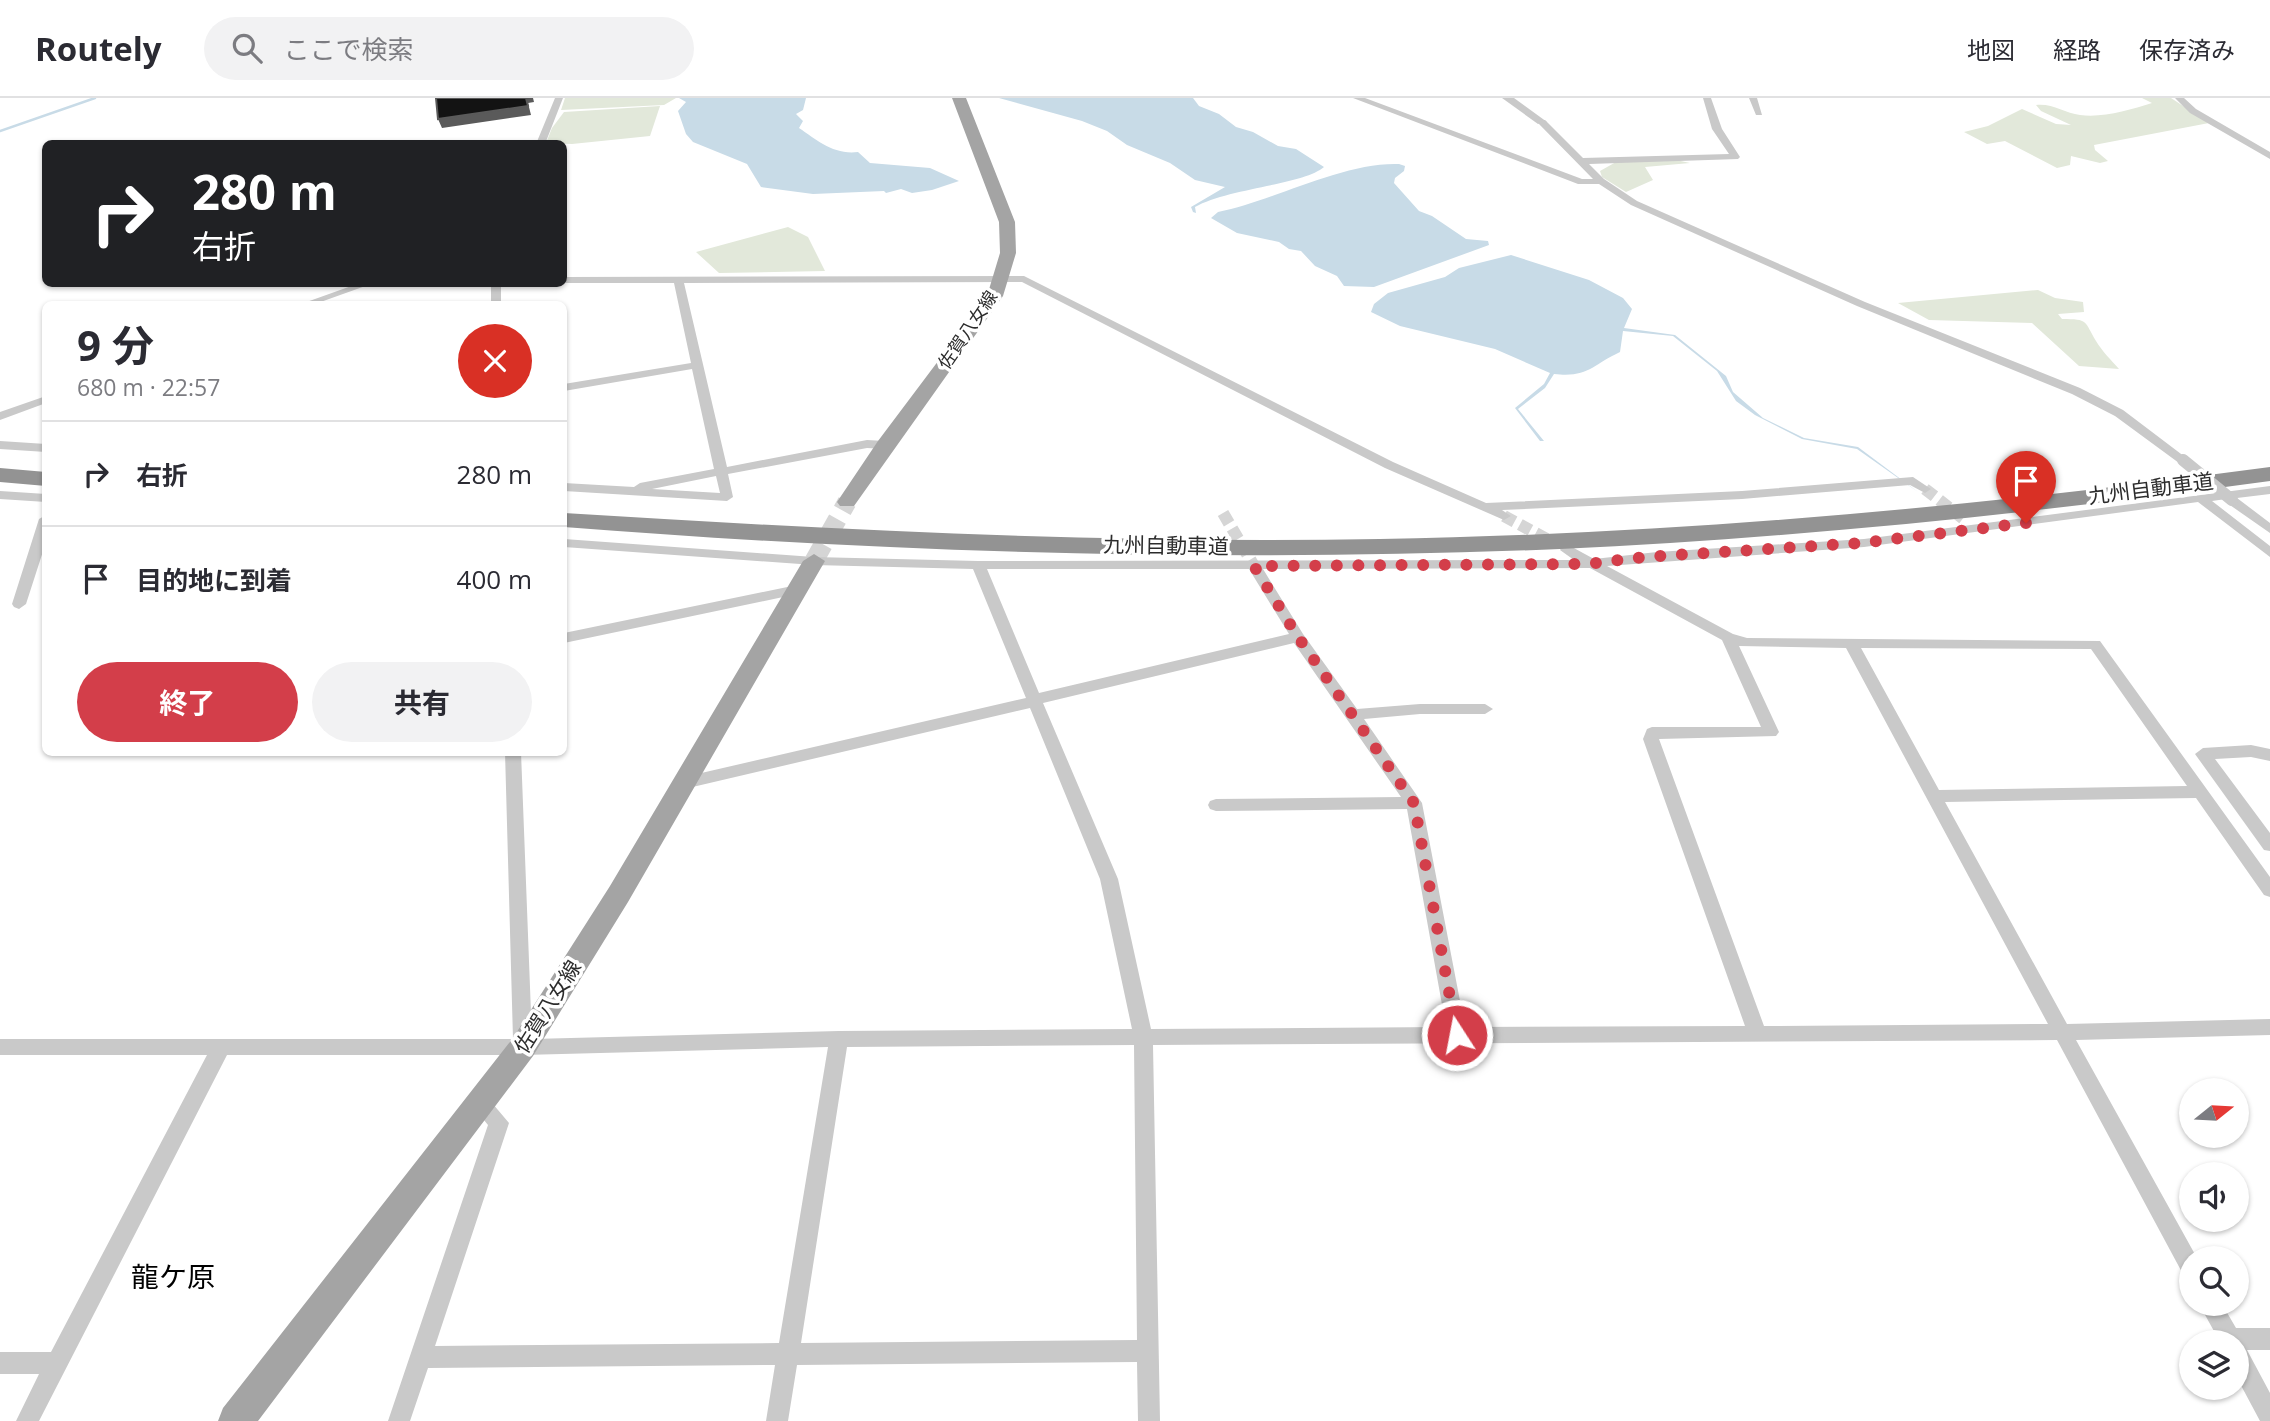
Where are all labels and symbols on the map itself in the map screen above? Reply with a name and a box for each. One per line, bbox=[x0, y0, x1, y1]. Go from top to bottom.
street label: 佐賀八女線 bbox=[932, 285, 1002, 373]
pin bbox=[1996, 451, 2056, 523]
street label: 九州自動車道 bbox=[2087, 466, 2215, 510]
street label: 九州自動車道 bbox=[1103, 530, 1229, 560]
street label: 佐賀八女線 bbox=[507, 955, 587, 1058]
position arrow bbox=[1420, 998, 1494, 1072]
north arrow bbox=[2179, 1078, 2249, 1148]
district label: 龍ケ原 bbox=[131, 1257, 215, 1295]

